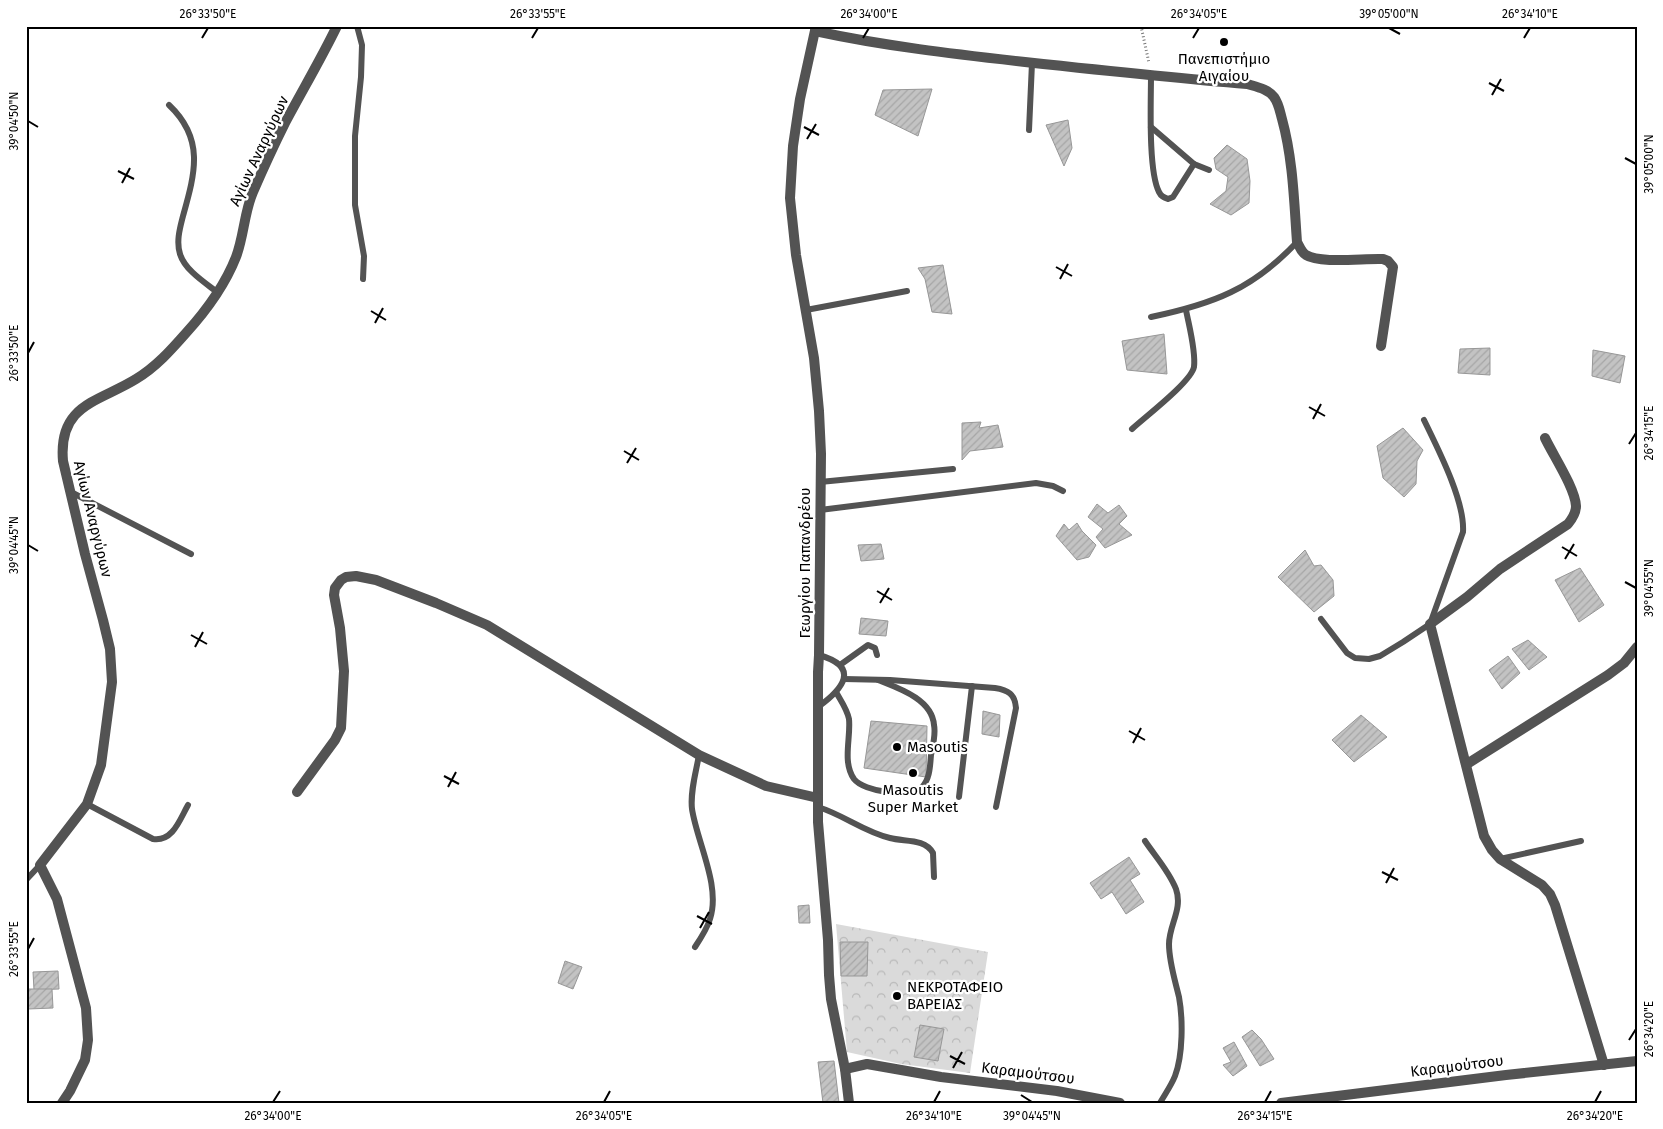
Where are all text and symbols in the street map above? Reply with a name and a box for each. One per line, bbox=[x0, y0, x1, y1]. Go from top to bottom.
text: 26°33'50"E bbox=[180, 7, 236, 21]
text: 26°33'55"E bbox=[510, 7, 566, 21]
text: 26°34'00"E bbox=[840, 7, 898, 21]
text: 26°34'05"E bbox=[1171, 7, 1227, 21]
text: 39°05'00"N bbox=[1359, 7, 1419, 21]
text: 26°34'10"E bbox=[1502, 7, 1558, 21]
marker: Πανεπιστήμιο Αιγαίου bbox=[1218, 36, 1230, 48]
place label: Πανεπιστήμιο Αιγαίου bbox=[1178, 50, 1270, 85]
text: 39°04'50"N bbox=[7, 91, 21, 151]
street label: Αγίων Αναργύρων bbox=[226, 92, 293, 209]
text: 39°05'00"N bbox=[1642, 134, 1656, 194]
text: 26°33'50"E bbox=[7, 325, 21, 381]
text: 26°34'15"E bbox=[1642, 406, 1656, 460]
street label: Αγίων Αναργύρων bbox=[70, 459, 116, 580]
street label: Γεωργίου Παπανδρέου bbox=[796, 487, 814, 639]
text: 39°04'45"N bbox=[7, 516, 21, 574]
text: 39°04'55"N bbox=[1642, 559, 1656, 617]
place label: Masoutis bbox=[907, 738, 968, 756]
marker: Masoutis bbox=[891, 741, 903, 753]
marker: Masoutis Super Market bbox=[907, 767, 919, 779]
place label: Masoutis Super Market bbox=[868, 781, 959, 816]
text: 26°33'55"E bbox=[7, 921, 21, 977]
place label: ΝΕΚΡΟΤΑΦΕΙΟ ΒΑΡΕΙΑΣ bbox=[907, 978, 1003, 1013]
marker: ΝΕΚΡΟΤΑΦΕΙΟ ΒΑΡΕΙΑΣ bbox=[891, 990, 903, 1002]
text: 26°34'20"E bbox=[1642, 1001, 1656, 1057]
street label: Καραμούτσου bbox=[1409, 1051, 1505, 1081]
street label: Καραμούτσου bbox=[980, 1058, 1076, 1088]
text: 26°34'00"E bbox=[244, 1109, 302, 1123]
text: 26°34'05"E bbox=[576, 1109, 632, 1123]
text: 26°34'10"E bbox=[906, 1109, 962, 1123]
text: 39°04'45"N bbox=[1003, 1109, 1061, 1123]
text: 26°34'15"E bbox=[1238, 1109, 1292, 1123]
text: 26°34'20"E bbox=[1567, 1109, 1623, 1123]

